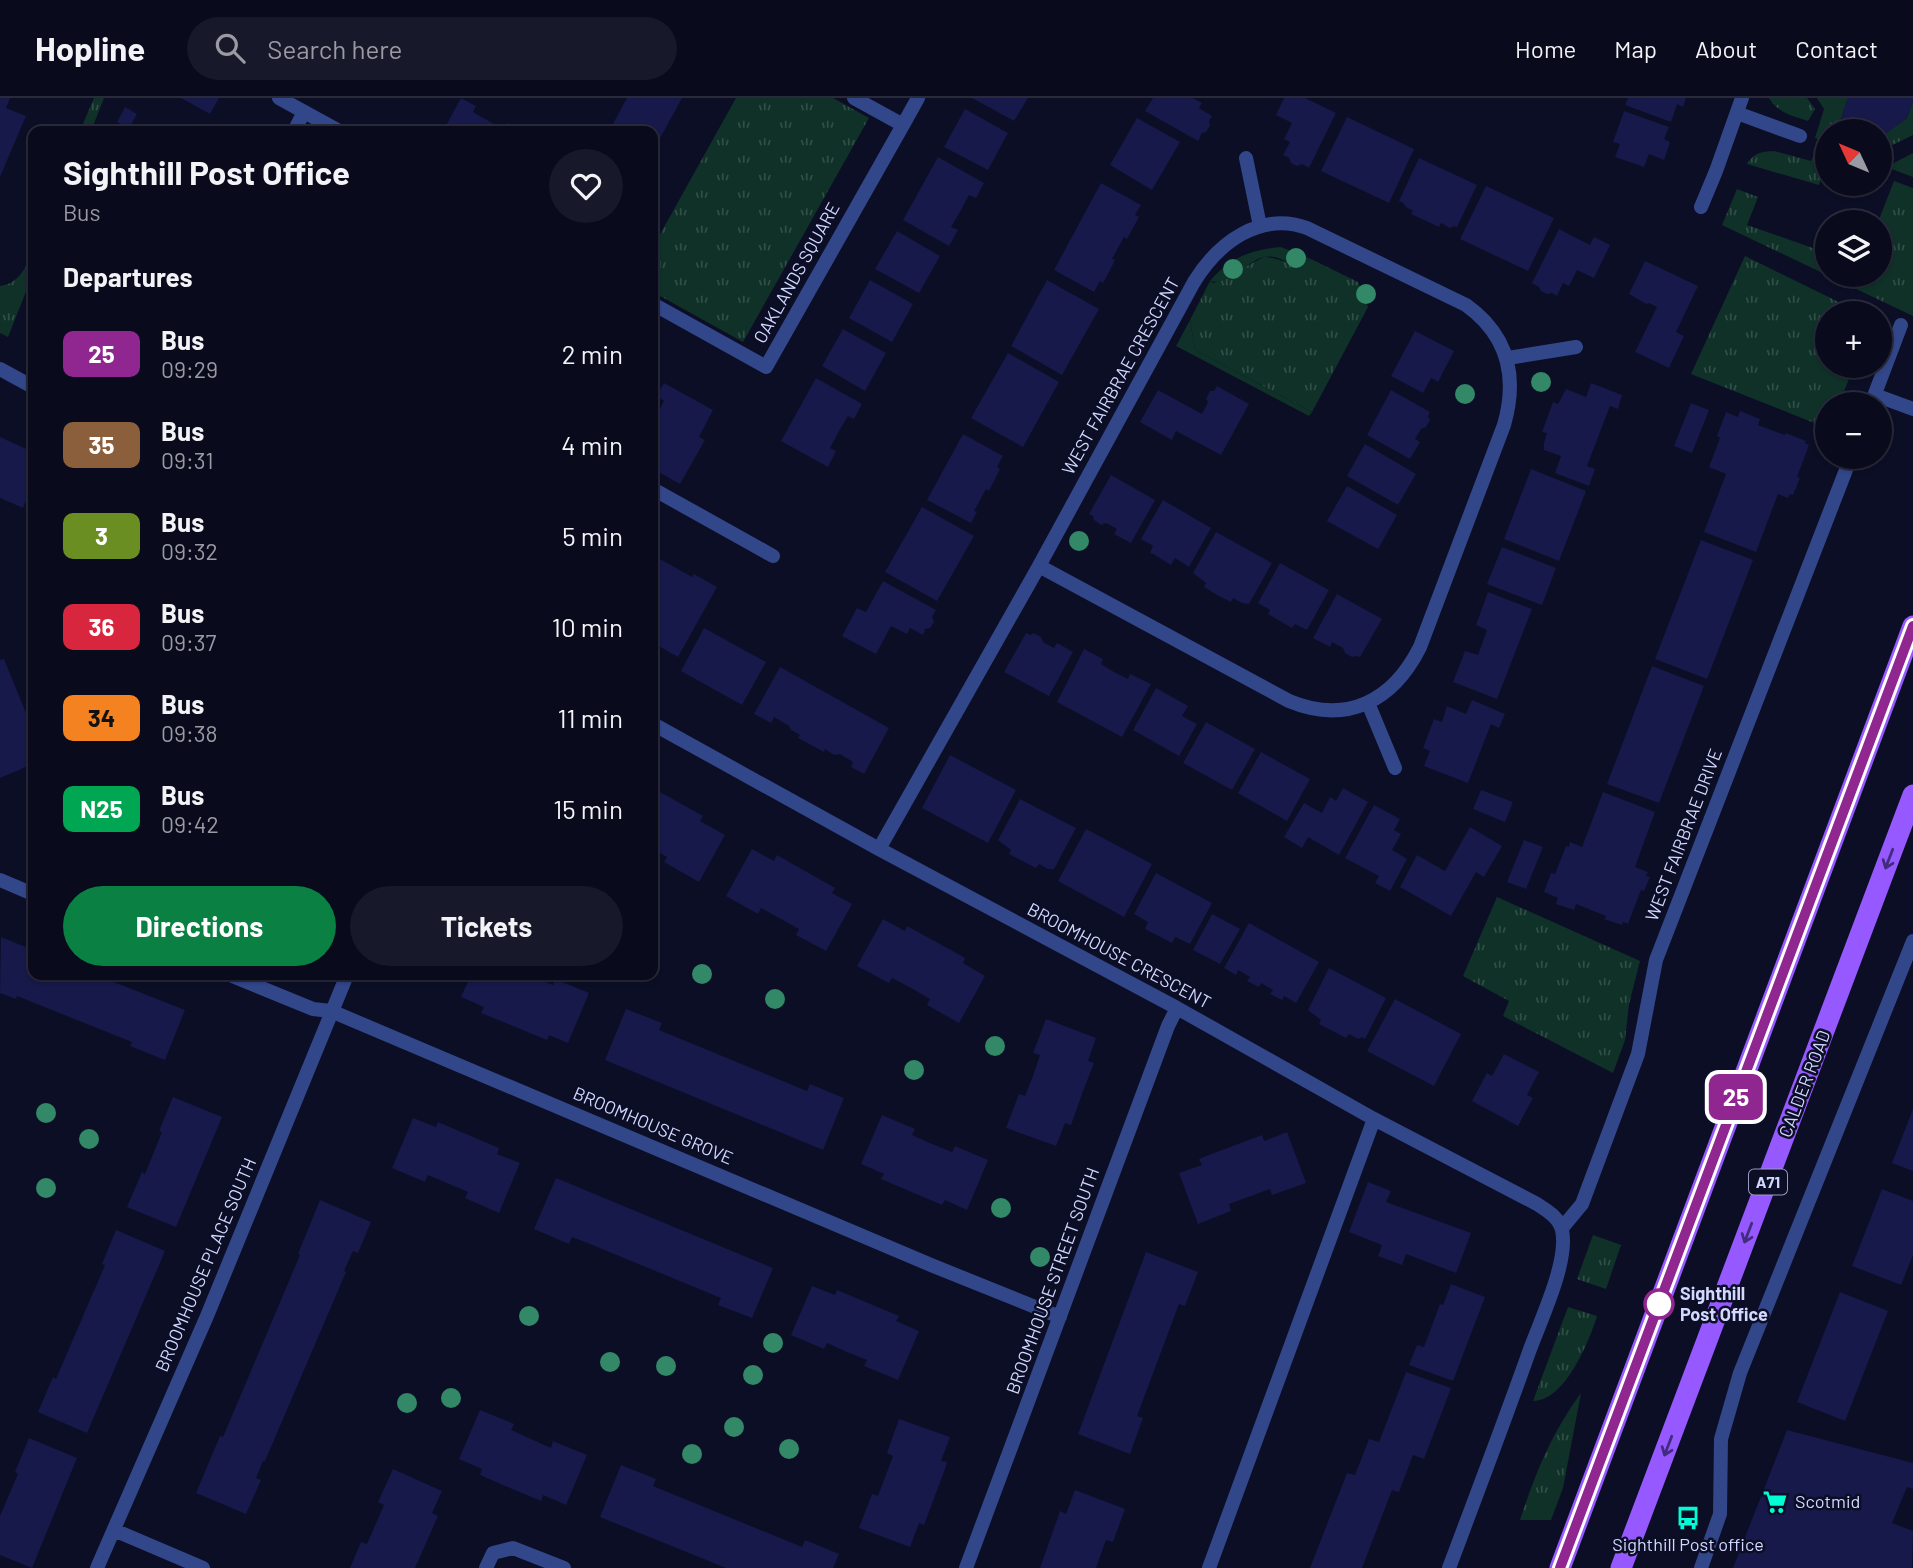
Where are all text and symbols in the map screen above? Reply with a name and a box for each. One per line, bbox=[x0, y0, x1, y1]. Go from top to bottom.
search box bbox=[187, 17, 677, 80]
text: Hopline bbox=[35, 28, 145, 68]
icon: search bbox=[211, 29, 249, 67]
text: Search here bbox=[267, 33, 402, 64]
text: Home bbox=[1515, 34, 1576, 63]
text: Map bbox=[1614, 34, 1657, 63]
text: About bbox=[1695, 34, 1757, 63]
text: Contact bbox=[1795, 34, 1878, 63]
north arrow bbox=[1815, 119, 1892, 196]
map controls bbox=[1815, 119, 1892, 469]
button: heart bbox=[549, 149, 623, 223]
text: Sighthill Post Office bbox=[63, 152, 350, 192]
text: Bus bbox=[63, 198, 101, 226]
street label: OAKLANDS SQUARE bbox=[748, 198, 844, 347]
button: layers bbox=[1815, 210, 1892, 287]
text: Departures bbox=[63, 261, 193, 292]
street label: WEST FAIRBRAE CRESCENT bbox=[1057, 273, 1184, 478]
button: + bbox=[1815, 301, 1892, 378]
text: Bus bbox=[161, 324, 204, 355]
text: 2 min bbox=[562, 338, 623, 369]
text: 25 bbox=[88, 339, 115, 368]
text: 09:29 bbox=[161, 355, 218, 383]
button: − bbox=[1815, 392, 1892, 469]
text: Bus bbox=[161, 415, 204, 446]
text: 4 min bbox=[561, 429, 623, 460]
text: 35 bbox=[89, 430, 114, 459]
text: 09:31 bbox=[161, 446, 214, 474]
text: Bus bbox=[161, 506, 204, 537]
text: 5 min bbox=[562, 520, 623, 551]
text: 3 bbox=[95, 521, 108, 550]
text: 09:32 bbox=[161, 537, 218, 565]
text: Bus bbox=[161, 597, 204, 628]
text: 10 min bbox=[552, 611, 623, 642]
text: 36 bbox=[89, 612, 114, 641]
text: 09:37 bbox=[161, 628, 217, 656]
text: Bus bbox=[161, 688, 204, 719]
text: 11 min bbox=[557, 702, 623, 733]
text: 34 bbox=[88, 703, 115, 732]
text: 09:38 bbox=[161, 719, 218, 747]
street label: WEST FAIRBRAE DRIVE bbox=[1640, 745, 1726, 924]
text: Bus bbox=[161, 779, 204, 810]
text: 15 min bbox=[553, 793, 623, 824]
text: N25 bbox=[80, 794, 123, 823]
text: 09:42 bbox=[161, 810, 219, 838]
one-way arrow bbox=[1882, 848, 1894, 870]
button: Directions bbox=[63, 886, 336, 966]
button: Tickets bbox=[350, 886, 623, 966]
street label: BROOMHOUSE CRESCENT bbox=[1024, 897, 1215, 1013]
street label: CALDER ROAD bbox=[1774, 1027, 1835, 1140]
line badge: 25 bbox=[1704, 1074, 1768, 1120]
street label: BROOMHOUSE GROVE bbox=[570, 1081, 737, 1169]
text: 25 bbox=[1723, 1082, 1749, 1111]
street label: BROOMHOUSE PLACE SOUTH bbox=[150, 1154, 260, 1375]
street label: BROOMHOUSE STREET SOUTH bbox=[1001, 1164, 1103, 1397]
road number: A71 bbox=[1749, 1170, 1787, 1194]
one-way arrow bbox=[1741, 1221, 1754, 1243]
place label: Sighthill Post Office bbox=[1680, 1282, 1768, 1325]
marker: Sighthill Post Office bbox=[1644, 1289, 1674, 1319]
one-way arrow bbox=[1661, 1434, 1673, 1456]
supermarket icon: Scotmid bbox=[1761, 1488, 1789, 1516]
place label: Scotmid bbox=[1795, 1490, 1860, 1512]
bus stop icon: Sighthill Post office bbox=[1674, 1504, 1702, 1532]
place label: Sighthill Post office bbox=[1612, 1533, 1764, 1555]

